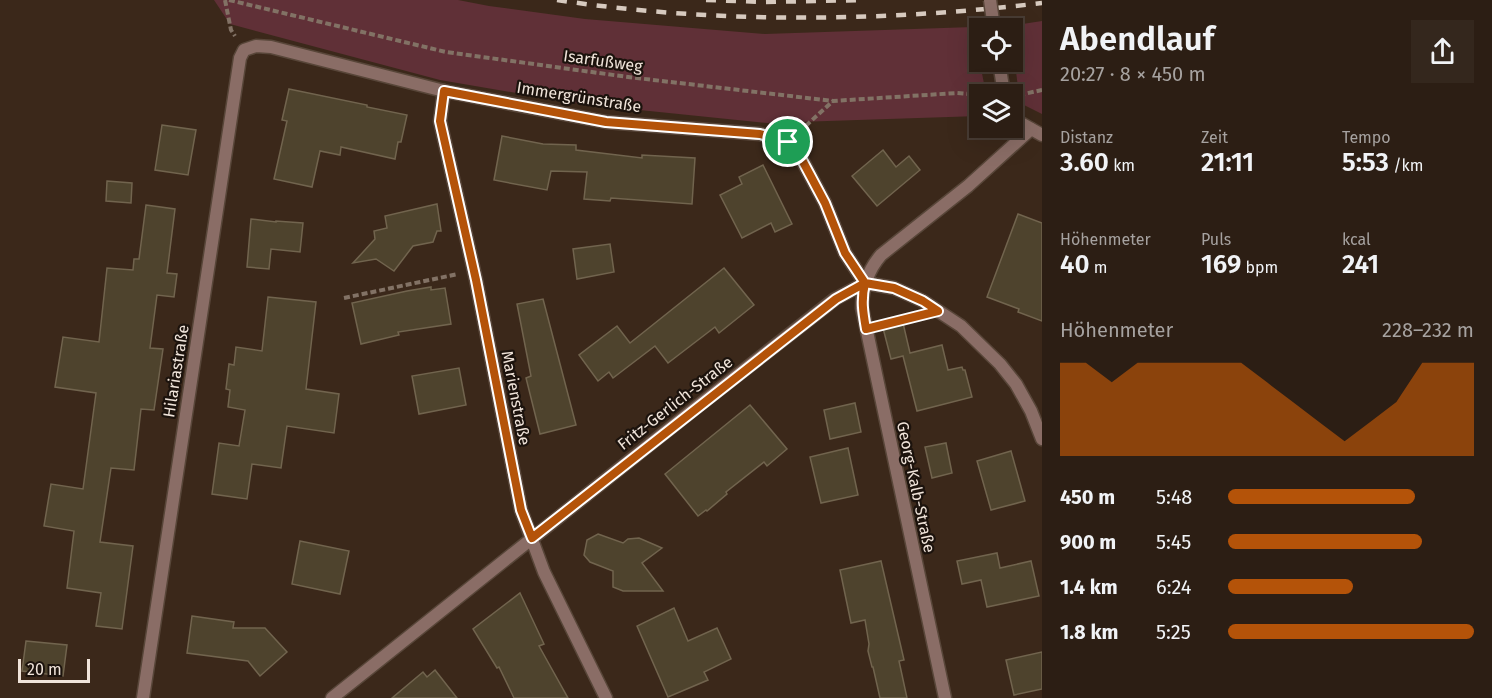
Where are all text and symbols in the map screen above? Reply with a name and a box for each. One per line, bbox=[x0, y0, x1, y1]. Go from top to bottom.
map controls bbox=[969, 18, 1023, 138]
button: locate bbox=[969, 18, 1023, 72]
text: Abendlauf bbox=[1060, 19, 1214, 59]
button: share bbox=[1411, 20, 1474, 83]
street label: Isarfußweg bbox=[562, 46, 644, 76]
text: 20:27 · 8 × 450 m bbox=[1060, 62, 1206, 86]
street label: Immergrünstraße bbox=[515, 78, 643, 116]
button: layers bbox=[969, 84, 1023, 138]
pin bbox=[762, 116, 813, 167]
icon: arrive bbox=[771, 125, 804, 158]
text: Distanz bbox=[1060, 128, 1113, 147]
text: Zeit bbox=[1201, 128, 1228, 147]
text: Tempo bbox=[1342, 128, 1391, 147]
text: 3.60 bbox=[1060, 147, 1109, 178]
text: 21:11 bbox=[1201, 147, 1254, 178]
text: 5:53 bbox=[1342, 147, 1389, 178]
text: km bbox=[1109, 156, 1135, 175]
text: /km bbox=[1389, 156, 1423, 175]
text: Höhenmeter bbox=[1060, 230, 1151, 249]
text: Puls bbox=[1201, 230, 1231, 249]
text: kcal bbox=[1342, 230, 1371, 249]
text: 40 bbox=[1060, 249, 1090, 280]
text: 169 bbox=[1201, 249, 1241, 280]
text: 241 bbox=[1342, 249, 1379, 280]
text: m bbox=[1090, 258, 1108, 277]
text: bpm bbox=[1241, 258, 1278, 277]
text: Höhenmeter bbox=[1060, 318, 1173, 342]
text: 228–232 m bbox=[1382, 318, 1474, 342]
street label: Hilariastraße bbox=[159, 323, 193, 419]
street label: Marienstraße bbox=[498, 349, 534, 447]
street label: Fritz-Gerlich-Straße bbox=[614, 352, 736, 454]
street label: Georg-Kalb-Straße bbox=[893, 420, 939, 554]
text: 450 m bbox=[1060, 485, 1115, 509]
text: 5:48 bbox=[1156, 485, 1192, 509]
text: 900 m bbox=[1060, 530, 1116, 554]
text: 5:45 bbox=[1156, 530, 1191, 554]
text: 1.4 km bbox=[1060, 575, 1118, 599]
text: 6:24 bbox=[1156, 575, 1191, 599]
text: 1.8 km bbox=[1060, 620, 1118, 644]
text: 5:25 bbox=[1156, 620, 1191, 644]
scale bar bbox=[18, 656, 90, 684]
text: 20 m bbox=[27, 660, 62, 679]

